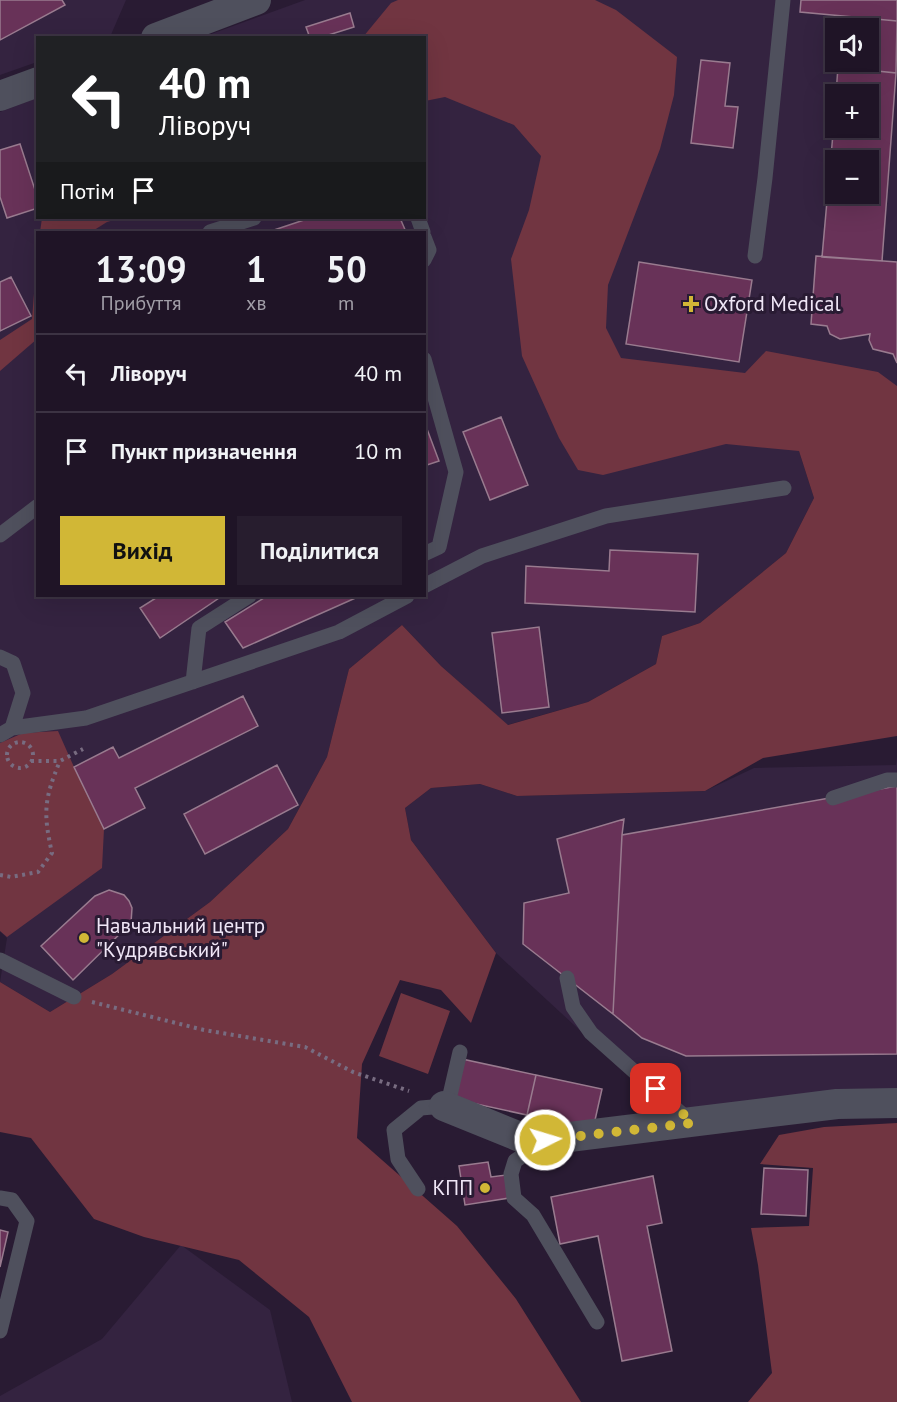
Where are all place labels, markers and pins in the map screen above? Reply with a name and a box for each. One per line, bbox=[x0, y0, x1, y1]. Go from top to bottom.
place label: Oxford Medical bbox=[704, 290, 841, 317]
marker: Oxford Medical bbox=[682, 295, 700, 313]
place label: Навчальний центр "Кудрявський" bbox=[96, 912, 265, 963]
marker: Навчальний центр "Кудрявський" bbox=[77, 931, 91, 945]
pin bbox=[630, 1063, 681, 1114]
place label: КПП bbox=[433, 1174, 473, 1201]
marker: КПП bbox=[478, 1181, 492, 1195]

